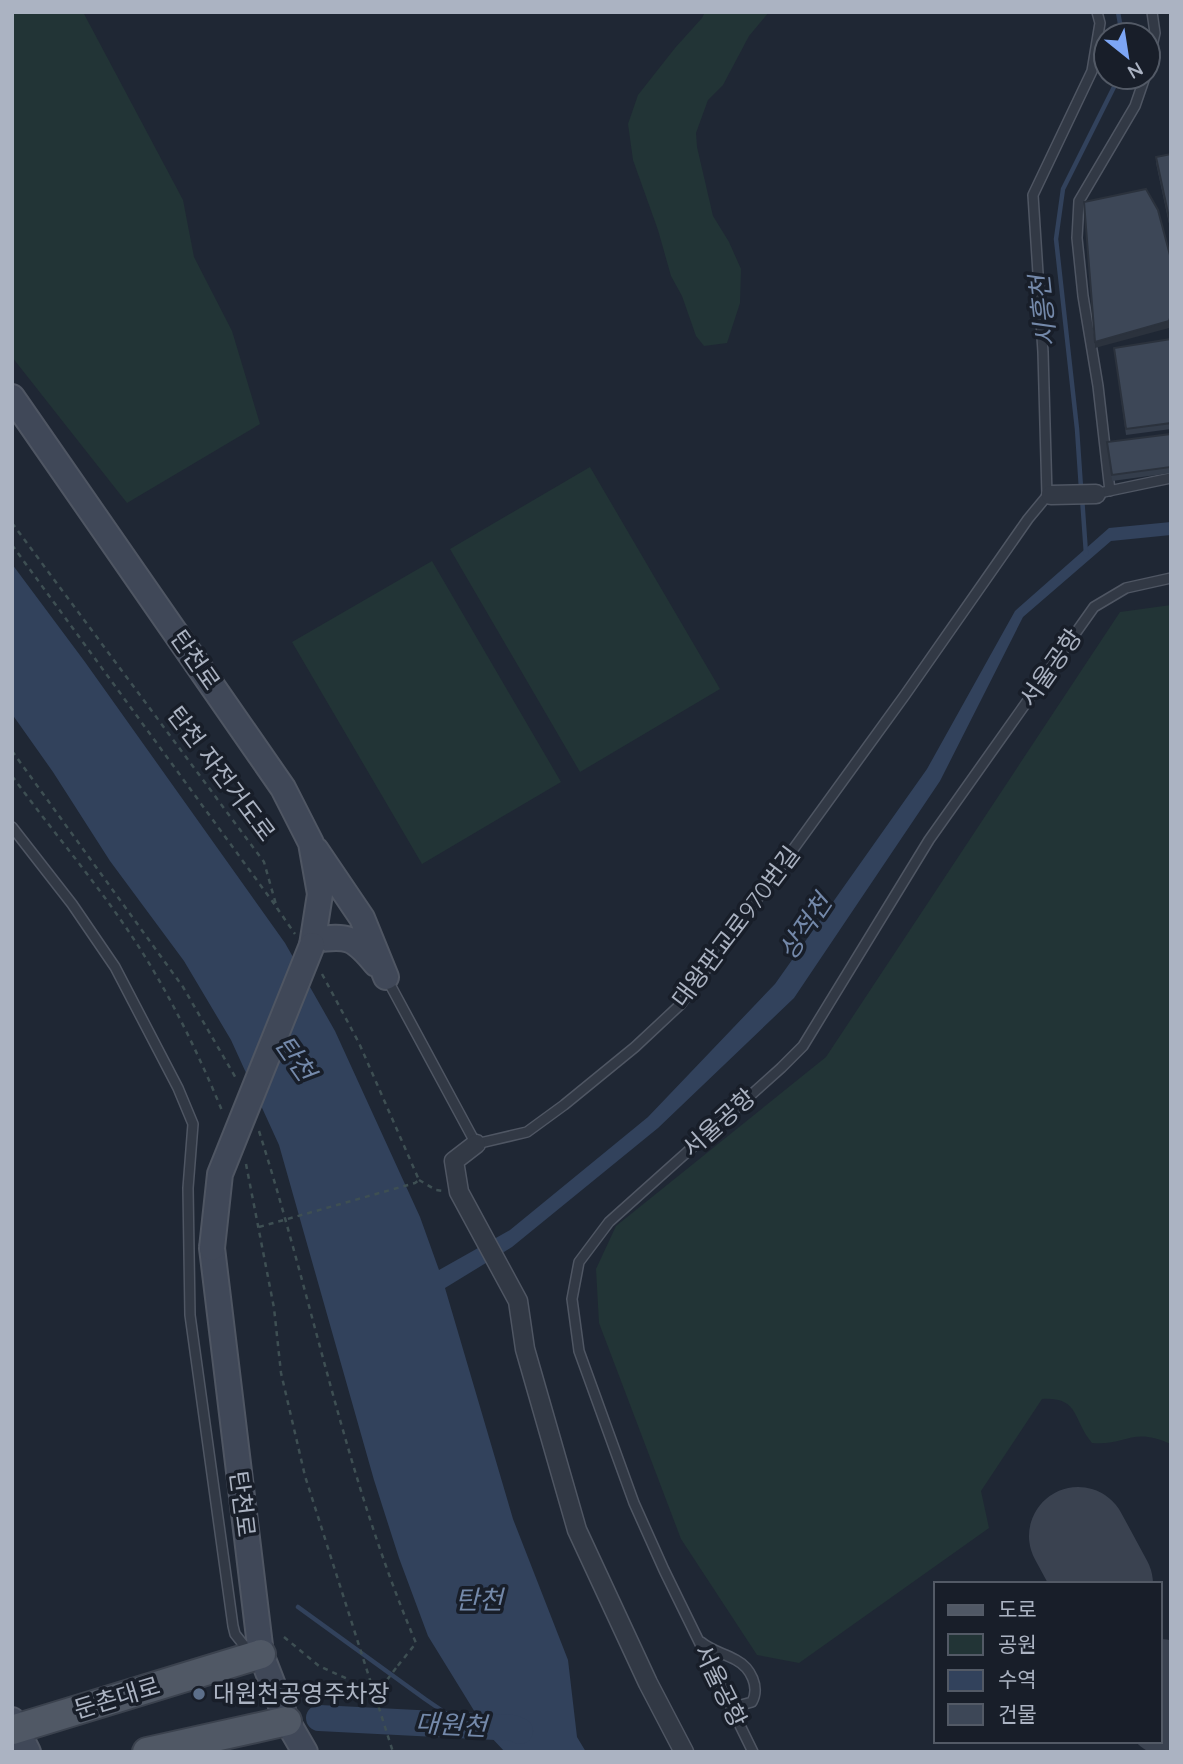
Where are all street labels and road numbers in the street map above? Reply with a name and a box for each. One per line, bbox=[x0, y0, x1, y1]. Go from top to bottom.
street label: 서울공항 bbox=[1013, 623, 1088, 712]
street label: 탄천로 bbox=[165, 624, 227, 695]
street label: 탄천 자전거도로 bbox=[161, 700, 282, 847]
street label: 대왕판교로970번길 bbox=[665, 840, 806, 1013]
street label: 서울공항 bbox=[675, 1082, 761, 1163]
street label: 탄천로 bbox=[224, 1469, 262, 1539]
street label: 서울공항 bbox=[688, 1639, 754, 1732]
street label: 둔촌대로 bbox=[70, 1670, 163, 1724]

